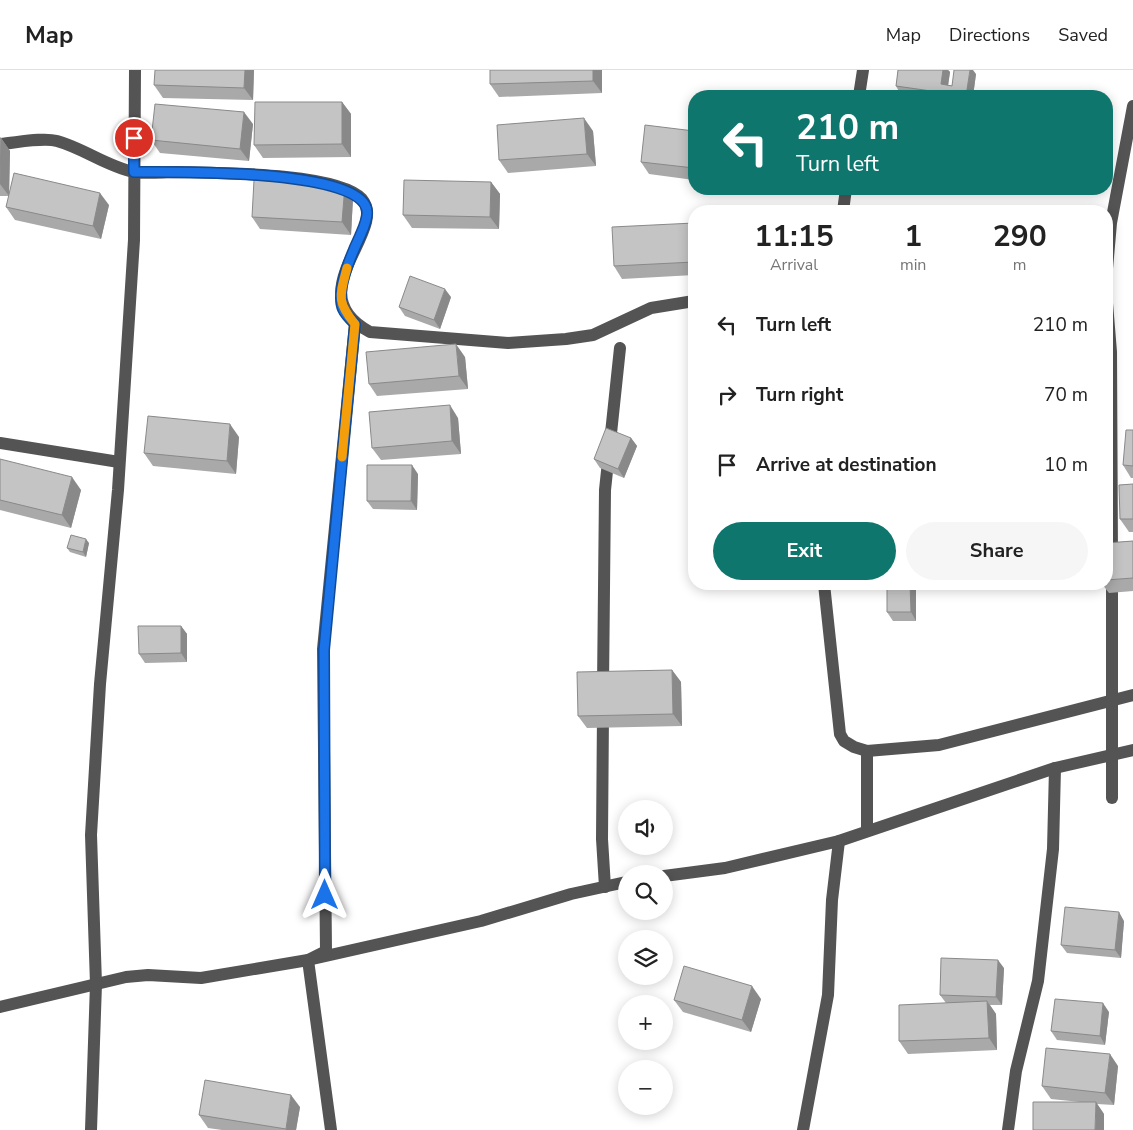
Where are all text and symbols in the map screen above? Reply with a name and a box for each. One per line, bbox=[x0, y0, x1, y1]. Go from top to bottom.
text: Map bbox=[25, 19, 73, 51]
text: Map bbox=[886, 23, 921, 47]
text: Directions bbox=[949, 23, 1030, 47]
text: Saved bbox=[1058, 23, 1108, 47]
text: 210 m bbox=[796, 104, 899, 151]
icon: left bbox=[713, 110, 778, 175]
pin bbox=[113, 117, 155, 159]
icon: arrive bbox=[120, 124, 148, 152]
text: Turn left bbox=[796, 149, 879, 179]
text: 11:15 bbox=[754, 216, 834, 257]
text: 1 bbox=[904, 216, 922, 257]
text: 290 bbox=[993, 216, 1047, 257]
text: Arrival bbox=[770, 254, 818, 276]
text: min bbox=[900, 254, 926, 276]
text: m bbox=[1013, 254, 1027, 276]
icon: left bbox=[713, 311, 741, 339]
text: Turn left bbox=[756, 312, 831, 338]
text: 210 m bbox=[1033, 312, 1088, 338]
icon: right bbox=[713, 381, 741, 409]
text: Turn right bbox=[756, 382, 843, 408]
text: 70 m bbox=[1044, 382, 1088, 408]
icon: arrive bbox=[713, 451, 741, 479]
text: Arrive at destination bbox=[756, 452, 937, 478]
text: 10 m bbox=[1044, 452, 1088, 478]
button: Exit bbox=[713, 522, 896, 580]
button: Share bbox=[906, 522, 1088, 580]
map controls bbox=[618, 800, 673, 1115]
button: sound bbox=[618, 800, 673, 855]
button: search bbox=[618, 865, 673, 920]
position arrow bbox=[298, 868, 350, 920]
button: layers bbox=[618, 930, 673, 985]
button: + bbox=[618, 995, 673, 1050]
button: − bbox=[618, 1060, 673, 1115]

